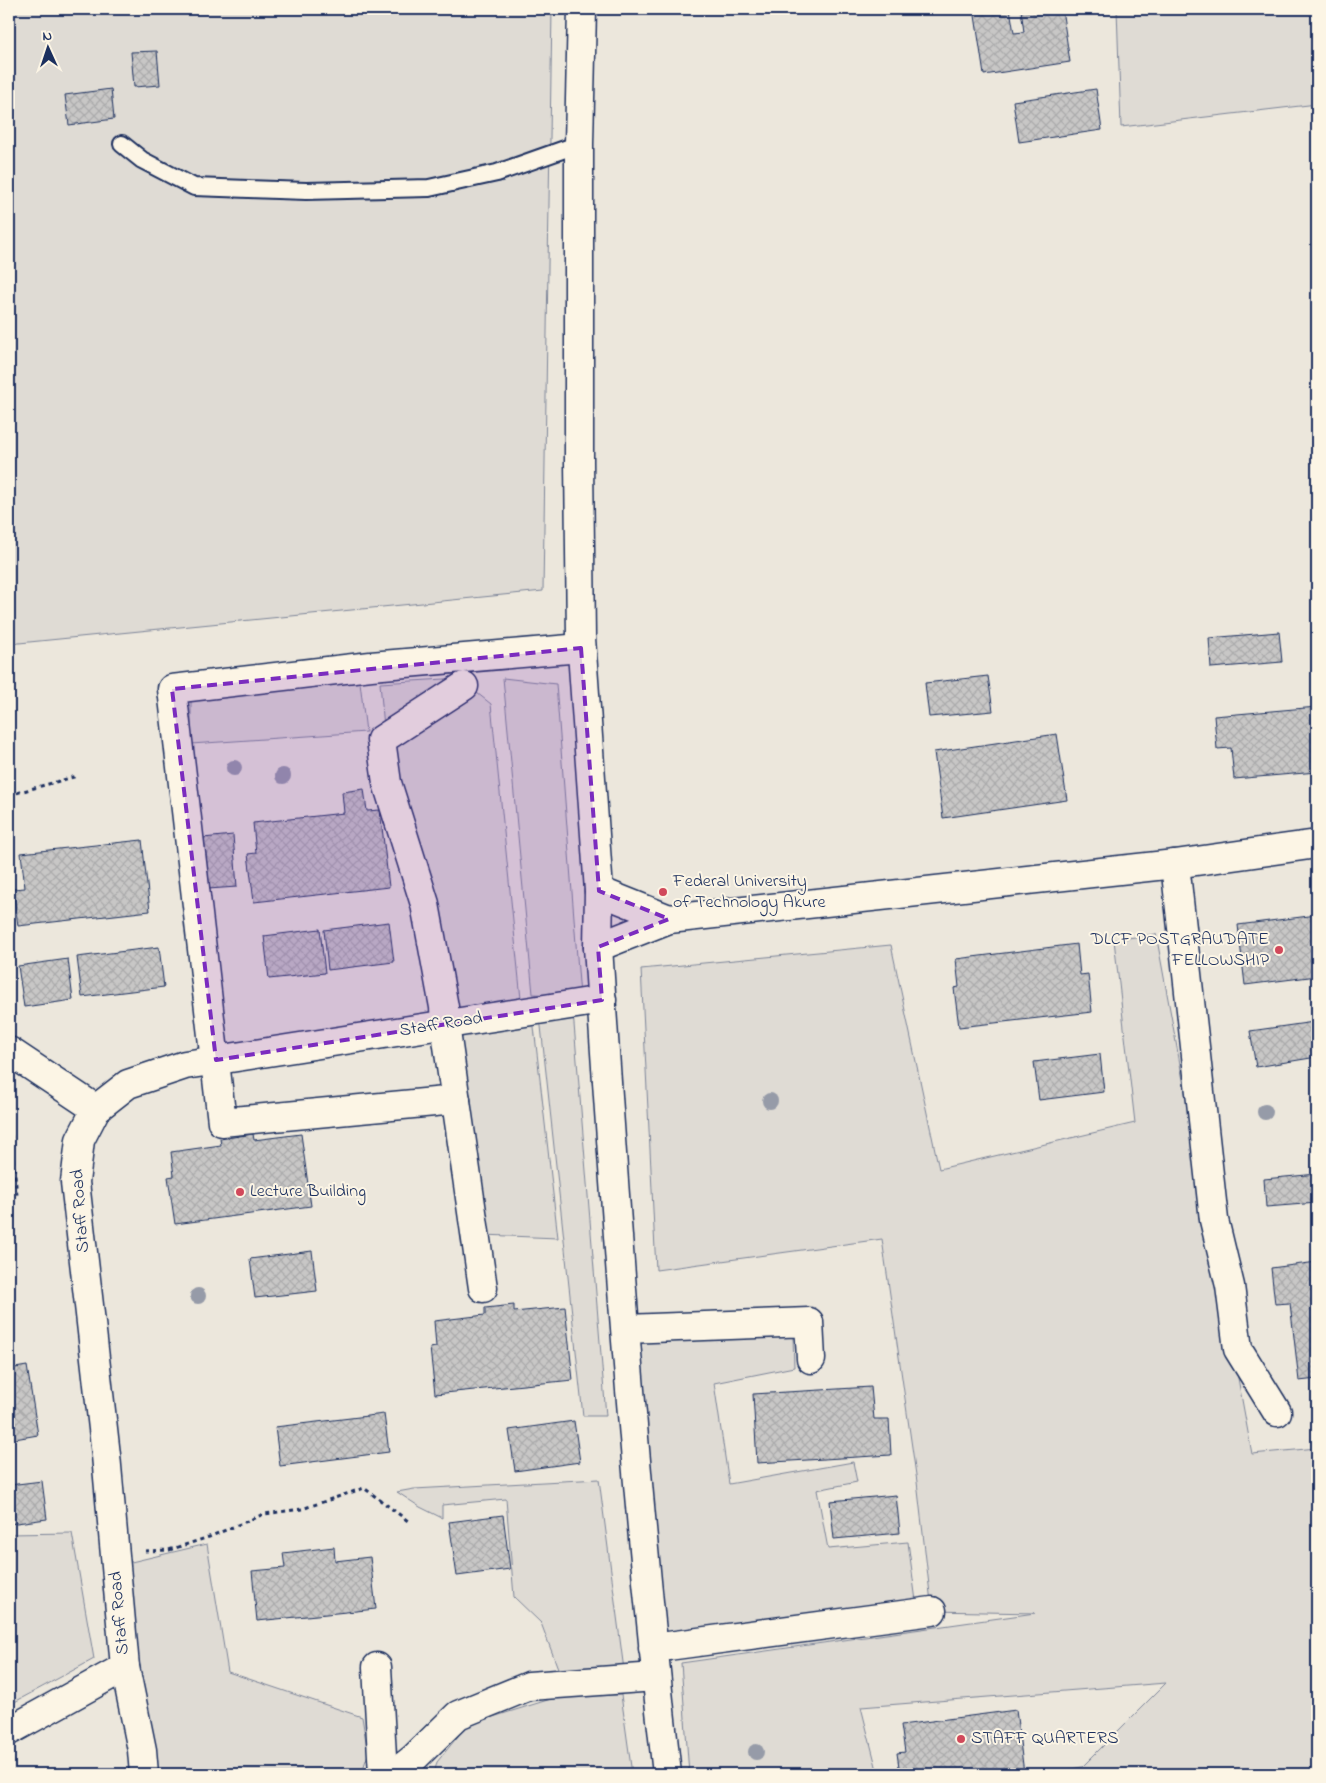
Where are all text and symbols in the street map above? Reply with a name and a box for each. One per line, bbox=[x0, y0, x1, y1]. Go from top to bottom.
north arrow bbox=[22, 22, 72, 72]
text: N bbox=[42, 26, 53, 47]
place label: Federal University of Technology Akure bbox=[672, 869, 827, 917]
marker: Federal University of Technology Akure bbox=[657, 886, 669, 898]
place label: DLCF POSTGRAUDATE FELLOWSHIP bbox=[1090, 927, 1270, 974]
marker: DLCF POSTGRAUDATE FELLOWSHIP bbox=[1273, 944, 1285, 956]
street label: Staff Road bbox=[398, 1006, 484, 1044]
street label: Staff Road bbox=[65, 1168, 97, 1254]
place label: Lecture Building bbox=[250, 1179, 366, 1206]
marker: Lecture Building bbox=[234, 1186, 246, 1198]
street label: Staff Road bbox=[103, 1570, 137, 1656]
place label: STAFF QUARTERS bbox=[971, 1726, 1119, 1752]
marker: STAFF QUARTERS bbox=[955, 1733, 967, 1745]

